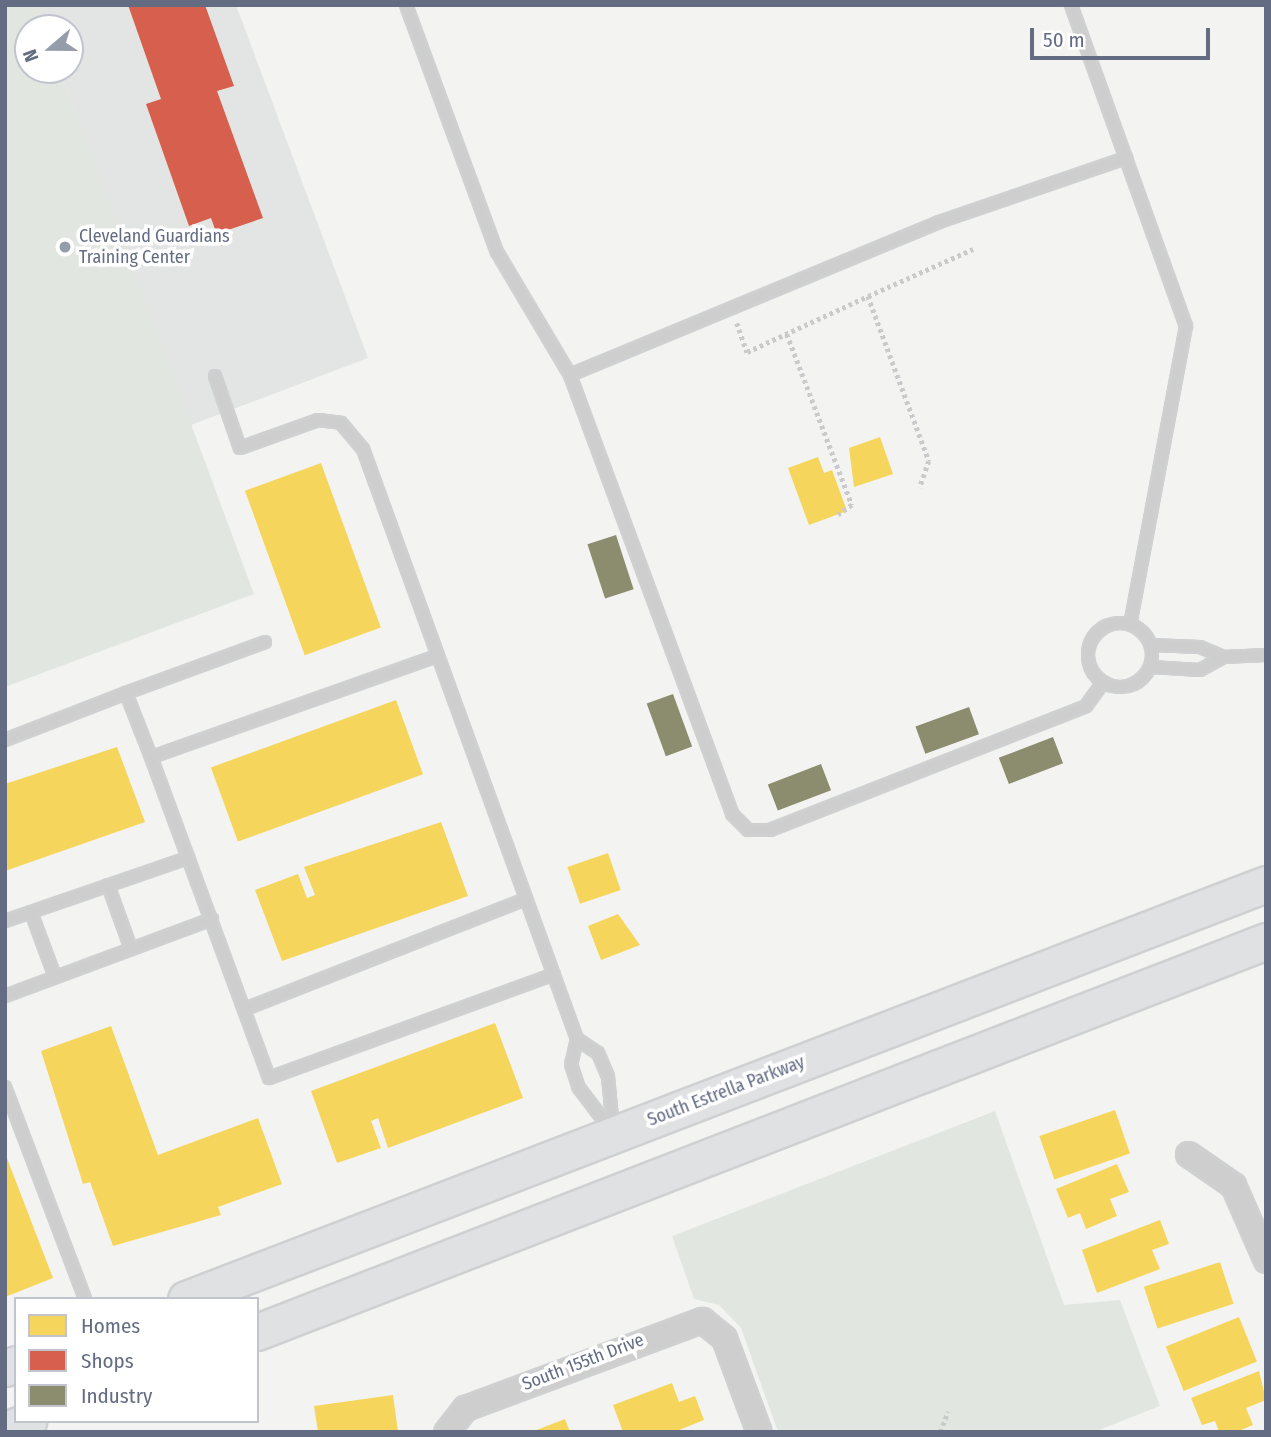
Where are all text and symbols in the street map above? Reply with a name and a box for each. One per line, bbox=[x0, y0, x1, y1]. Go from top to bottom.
north arrow bbox=[14, 14, 84, 84]
scale bar bbox=[1033, 14, 1213, 58]
text: 50 m bbox=[1043, 27, 1085, 53]
text: N bbox=[18, 46, 43, 65]
place label: Cleveland Guardians Training Center bbox=[79, 226, 230, 268]
marker: Cleveland Guardians Training Center bbox=[57, 239, 73, 255]
street label: South Estrella Parkway bbox=[644, 1051, 808, 1131]
legend bbox=[14, 1297, 259, 1423]
text: Homes bbox=[81, 1313, 140, 1339]
street label: South 155th Drive bbox=[519, 1329, 647, 1395]
text: Shops bbox=[81, 1348, 134, 1374]
text: Industry bbox=[81, 1383, 152, 1409]

